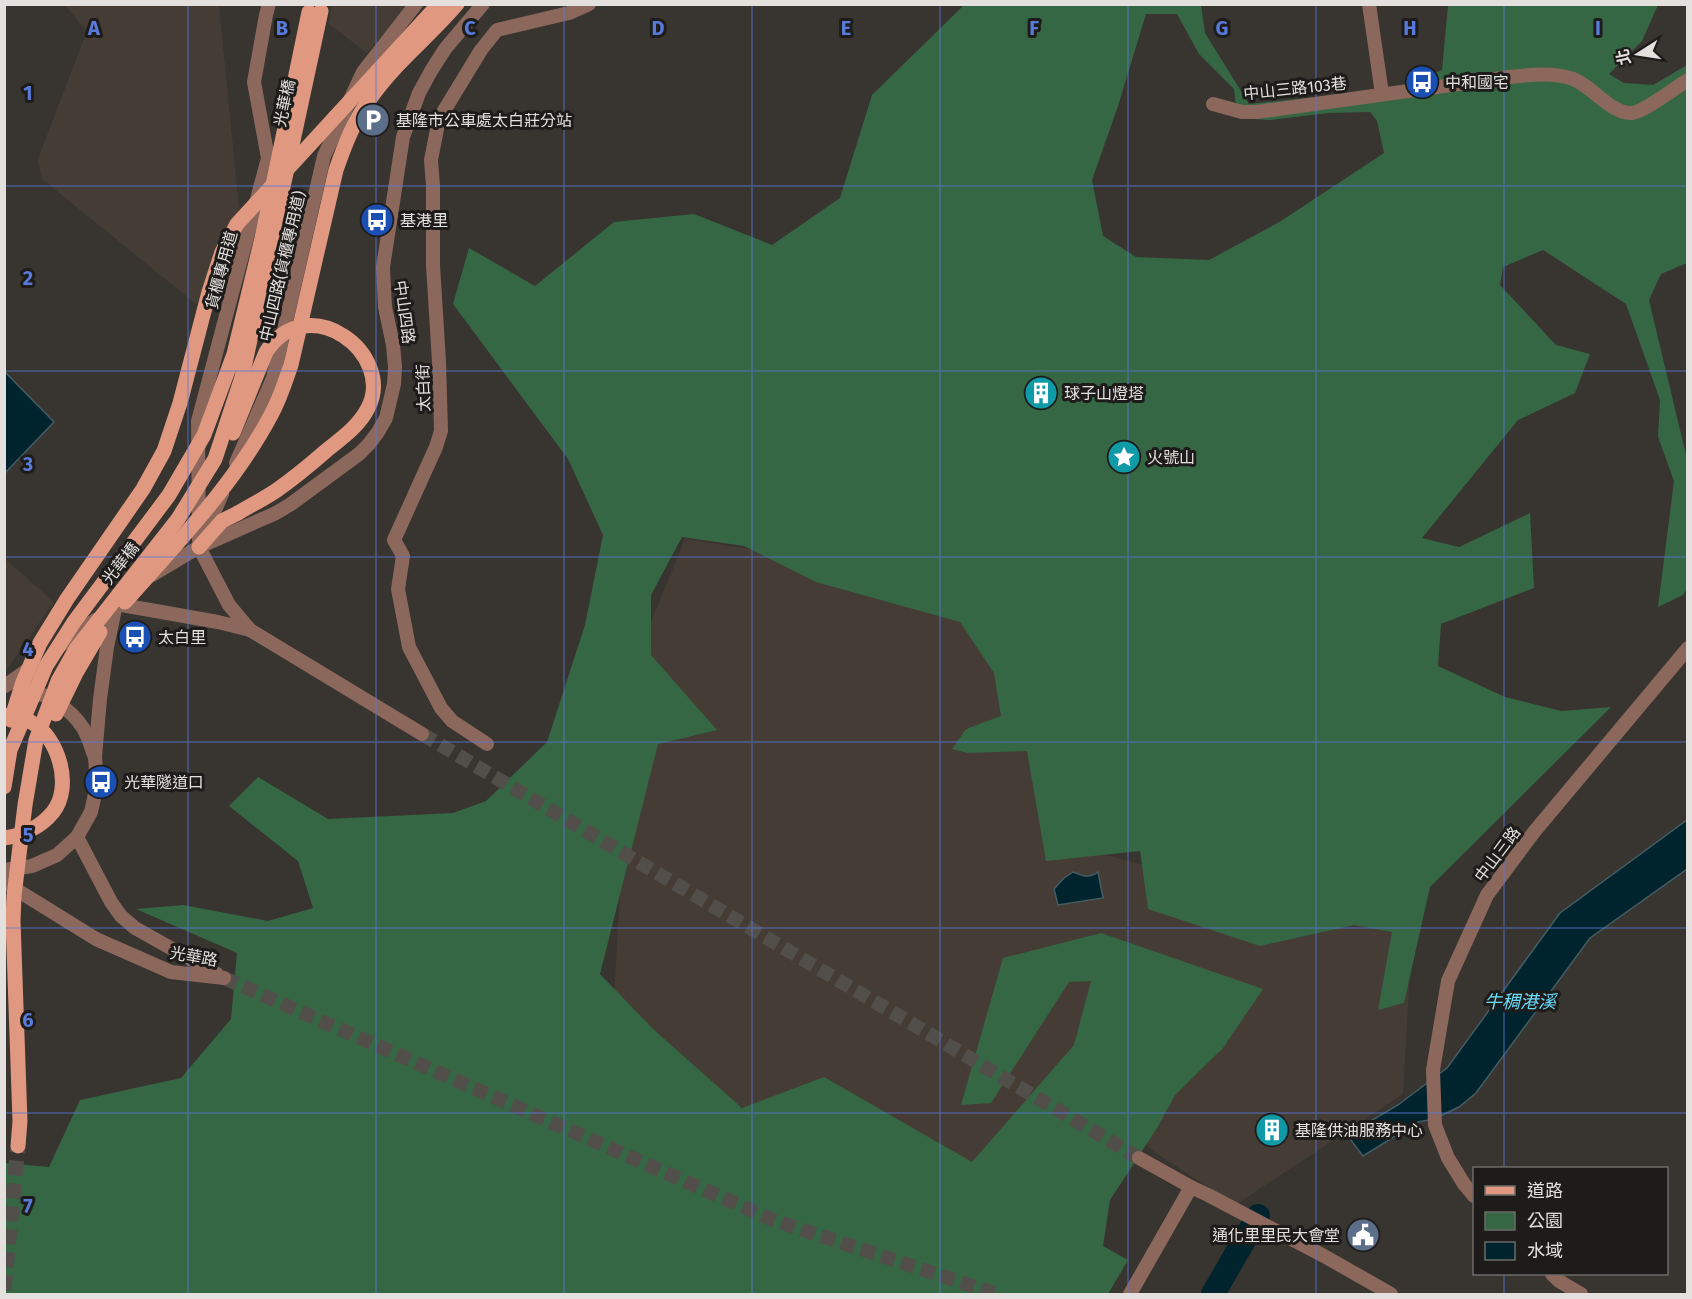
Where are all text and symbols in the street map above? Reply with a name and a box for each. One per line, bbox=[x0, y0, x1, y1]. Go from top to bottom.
text: A bbox=[87, 16, 101, 40]
text: B bbox=[276, 16, 288, 40]
text: C bbox=[464, 16, 476, 40]
text: D bbox=[651, 16, 665, 40]
text: E bbox=[841, 16, 851, 40]
text: F bbox=[1029, 16, 1039, 40]
text: G bbox=[1216, 16, 1228, 40]
text: H bbox=[1403, 16, 1417, 40]
text: I bbox=[1595, 16, 1601, 40]
north arrow bbox=[1608, 24, 1668, 84]
text: 北 bbox=[1613, 47, 1635, 67]
bus stop icon: 中和國宅 bbox=[1404, 64, 1440, 100]
place label: 中和國宅 bbox=[1445, 73, 1509, 92]
street label: 中山三路103巷 bbox=[1242, 74, 1348, 103]
street label: 光華橋 bbox=[270, 78, 299, 129]
text: 1 bbox=[23, 81, 33, 105]
parking icon: 基隆市公車處太白莊分站 bbox=[355, 102, 391, 138]
place label: 基隆市公車處太白莊分站 bbox=[396, 111, 572, 130]
street label: 中山四路(貨櫃專用道) bbox=[256, 189, 309, 343]
bus stop icon: 基港里 bbox=[359, 202, 395, 238]
place label: 基港里 bbox=[400, 211, 448, 230]
street label: 貨櫃專用道 bbox=[202, 229, 241, 311]
text: 2 bbox=[23, 266, 33, 290]
street label: 中山四路 bbox=[391, 279, 418, 345]
street label: 太白街 bbox=[413, 364, 434, 412]
building icon: 球子山燈塔 bbox=[1023, 375, 1059, 411]
place label: 球子山燈塔 bbox=[1064, 384, 1144, 403]
place icon: 火號山 bbox=[1106, 439, 1142, 475]
place label: 火號山 bbox=[1147, 448, 1195, 467]
text: 3 bbox=[22, 452, 33, 476]
street label: 光華橋 bbox=[98, 539, 143, 588]
bus stop icon: 太白里 bbox=[117, 619, 153, 655]
place label: 太白里 bbox=[158, 628, 206, 647]
text: 4 bbox=[22, 637, 34, 661]
bus stop icon: 光華隧道口 bbox=[83, 764, 119, 800]
place label: 光華隧道口 bbox=[124, 773, 204, 792]
text: 5 bbox=[23, 823, 34, 847]
street label: 中山三路 bbox=[1471, 823, 1524, 886]
street label: 光華路 bbox=[169, 943, 219, 970]
water label: 牛稠港溪 bbox=[1484, 991, 1559, 1013]
text: 6 bbox=[22, 1008, 34, 1032]
building icon: 基隆供油服務中心 bbox=[1254, 1112, 1290, 1148]
place label: 基隆供油服務中心 bbox=[1295, 1121, 1423, 1140]
legend bbox=[1473, 1167, 1668, 1275]
text: 道路 bbox=[1527, 1180, 1563, 1202]
text: 7 bbox=[23, 1194, 33, 1218]
text: 公園 bbox=[1527, 1210, 1563, 1232]
public building icon: 通化里里民大會堂 bbox=[1345, 1217, 1381, 1253]
place label: 通化里里民大會堂 bbox=[1212, 1226, 1340, 1245]
text: 水域 bbox=[1527, 1240, 1563, 1262]

